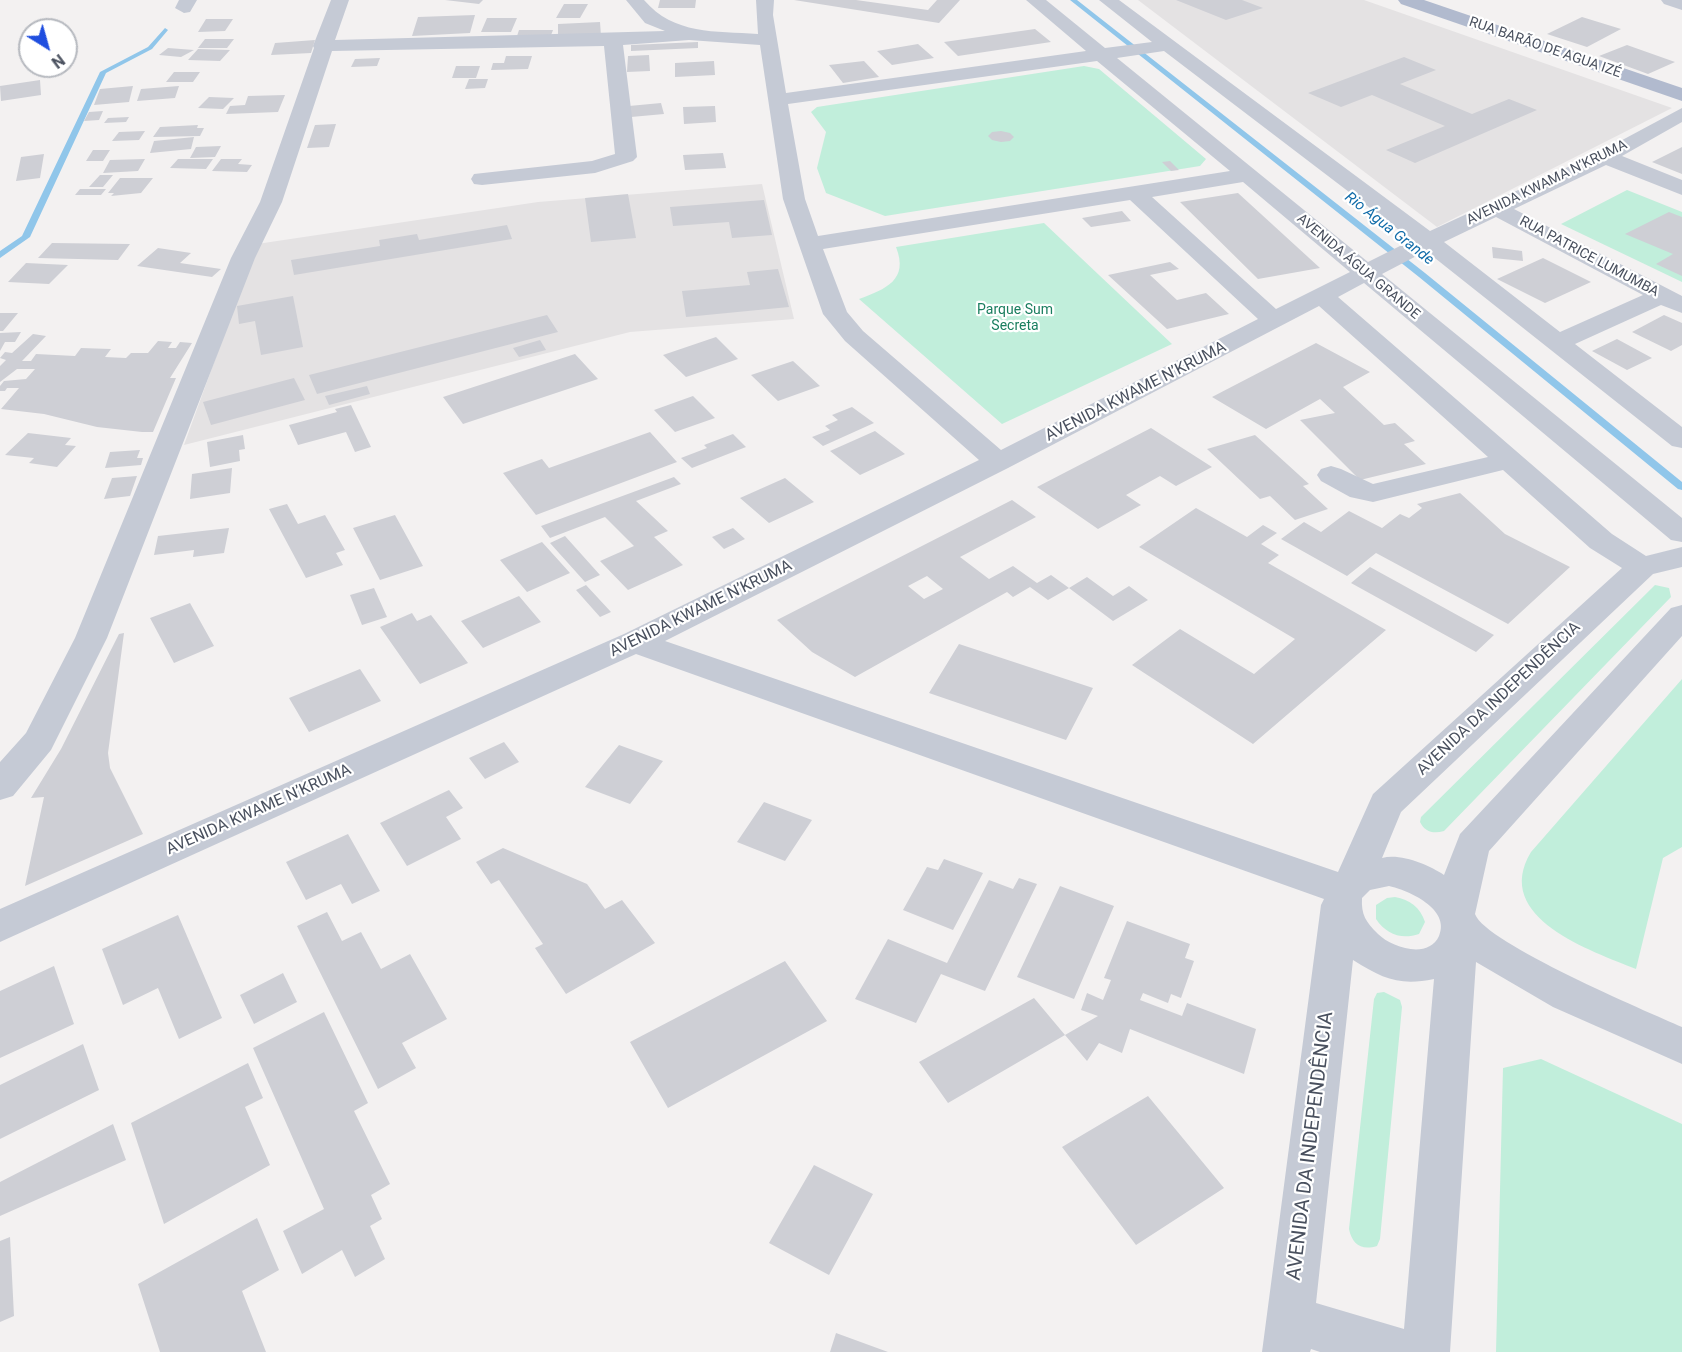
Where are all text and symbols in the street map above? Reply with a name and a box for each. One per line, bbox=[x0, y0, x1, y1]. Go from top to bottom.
street label: RUA BARÃO DE AGUA IZÉ bbox=[1467, 14, 1623, 82]
north arrow bbox=[18, 18, 78, 78]
text: N bbox=[48, 50, 68, 72]
street label: AVENIDA KWAMA N’KRUMA bbox=[1464, 137, 1630, 229]
water label: Rio Água Grande bbox=[1341, 189, 1437, 269]
street label: AVENIDA ÁGUA GRANDE bbox=[1293, 211, 1423, 323]
street label: RUA PATRICE LUMUMBA bbox=[1517, 213, 1661, 301]
park label: Parque Sum Secreta bbox=[977, 302, 1053, 334]
street label: AVENIDA KWAME N’KRUMA bbox=[1042, 338, 1230, 446]
street label: AVENIDA KWAME N’KRUMA bbox=[607, 556, 795, 662]
street label: AVENIDA DA INDEPENDÊNCIA bbox=[1413, 618, 1585, 780]
street label: AVENIDA KWAME N’KRUMA bbox=[164, 760, 354, 860]
street label: AVENIDA DA INDEPENDÊNCIA bbox=[1283, 1010, 1339, 1282]

